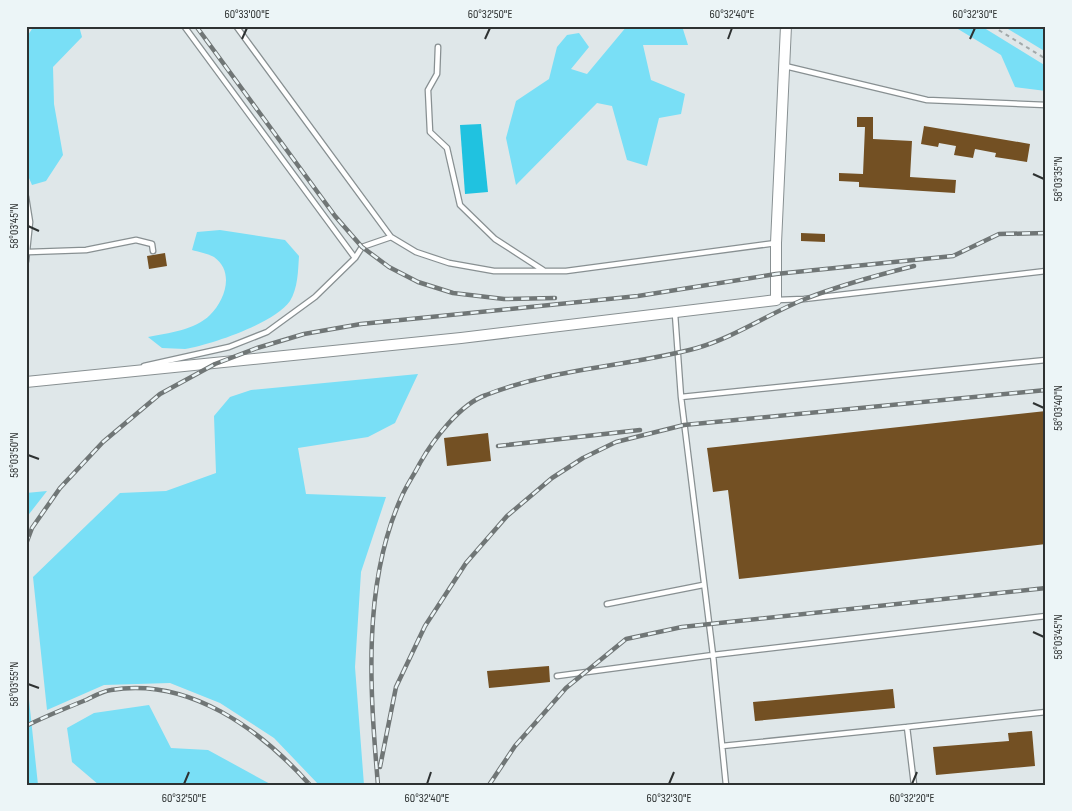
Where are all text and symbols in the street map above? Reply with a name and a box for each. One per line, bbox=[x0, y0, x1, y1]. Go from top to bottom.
text: 60°33'00"E bbox=[224, 7, 270, 22]
text: 60°32'50"E bbox=[468, 7, 512, 22]
text: 60°32'40"E bbox=[710, 7, 754, 22]
text: 60°32'30"E bbox=[953, 7, 997, 22]
text: 58°03'35"N bbox=[1051, 156, 1066, 202]
text: 58°03'45"N bbox=[7, 203, 22, 249]
text: 58°03'40"N bbox=[1051, 385, 1066, 431]
text: 58°03'50"N bbox=[7, 432, 22, 478]
text: 58°03'45"N bbox=[1051, 614, 1066, 660]
text: 58°03'55"N bbox=[7, 662, 22, 706]
text: 60°32'50"E bbox=[162, 791, 206, 806]
text: 60°32'40"E bbox=[405, 791, 449, 806]
text: 60°32'30"E bbox=[647, 791, 691, 806]
text: 60°32'20"E bbox=[890, 791, 934, 806]

